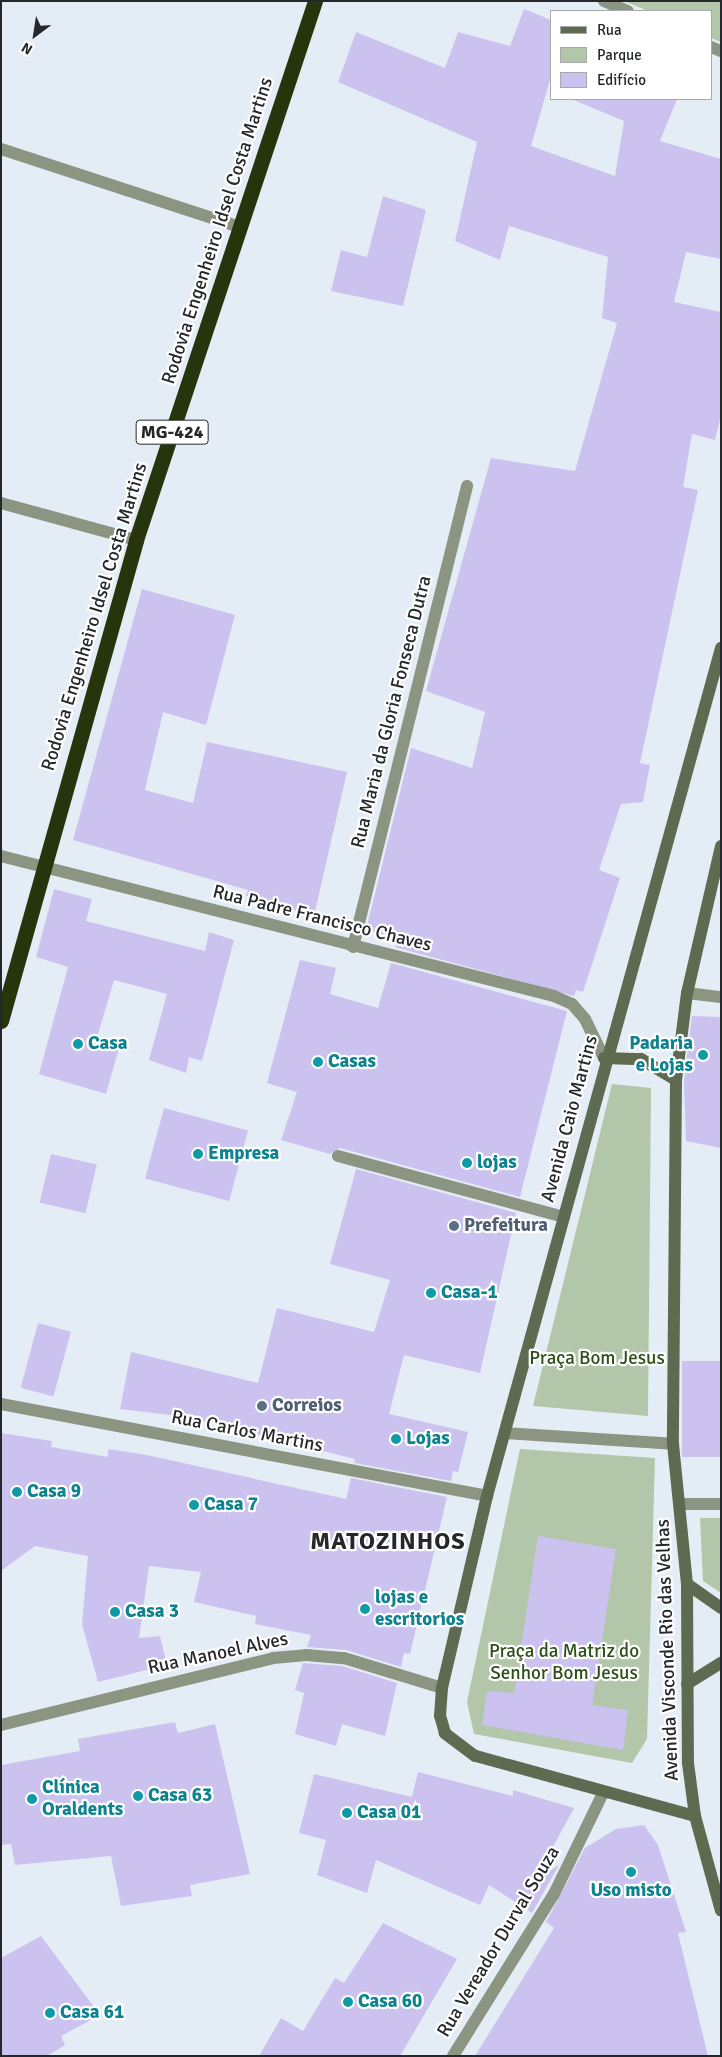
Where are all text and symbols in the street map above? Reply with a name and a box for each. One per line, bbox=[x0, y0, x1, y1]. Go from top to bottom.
north arrow bbox=[10, 10, 60, 60]
legend bbox=[550, 10, 712, 100]
text: Rua bbox=[597, 21, 622, 39]
text: N bbox=[18, 38, 36, 58]
text: Parque bbox=[597, 46, 642, 64]
text: Edifício bbox=[597, 71, 646, 89]
street label: Rodovia Engenheiro Idsel Costa Martins bbox=[158, 75, 278, 387]
road number: MG-424 bbox=[134, 417, 210, 448]
street label: Rodovia Engenheiro Idsel Costa Martins bbox=[37, 460, 153, 774]
street label: Rua Maria da Gloria Fonseca Dutra bbox=[347, 573, 437, 851]
street label: Rua Padre Francisco Chaves bbox=[210, 881, 434, 957]
place label: Casa bbox=[88, 1033, 127, 1055]
street label: Avenida Caio Martins bbox=[537, 1033, 603, 1205]
place label: Padaria e Lojas bbox=[629, 1033, 693, 1077]
marker: Casa bbox=[72, 1038, 84, 1050]
marker: Padaria e Lojas bbox=[697, 1049, 709, 1061]
place label: Casas bbox=[328, 1051, 376, 1073]
marker: Casas bbox=[312, 1056, 324, 1068]
place label: Empresa bbox=[208, 1143, 279, 1165]
marker: Empresa bbox=[192, 1148, 204, 1160]
place label: lojas bbox=[477, 1152, 517, 1174]
marker: lojas bbox=[461, 1157, 473, 1169]
place label: Prefeitura bbox=[464, 1215, 548, 1237]
marker: Prefeitura bbox=[448, 1220, 460, 1232]
place label: Casa-1 bbox=[441, 1282, 498, 1304]
marker: Casa-1 bbox=[425, 1287, 437, 1299]
park label: Praça Bom Jesus bbox=[529, 1348, 665, 1370]
place label: Correios bbox=[272, 1395, 342, 1417]
marker: Correios bbox=[256, 1400, 268, 1412]
street label: Rua Carlos Martins bbox=[169, 1406, 325, 1458]
place label: Lojas bbox=[406, 1428, 450, 1450]
marker: Lojas bbox=[390, 1433, 402, 1445]
place label: Casa 9 bbox=[27, 1481, 81, 1503]
marker: Casa 9 bbox=[11, 1486, 23, 1498]
place label: Casa 7 bbox=[204, 1494, 258, 1516]
marker: Casa 7 bbox=[188, 1499, 200, 1511]
street label: Avenida Visconde Rio das Velhas bbox=[652, 1519, 684, 1781]
district label: MATOZINHOS bbox=[309, 1528, 467, 1556]
place label: lojas e escritorios bbox=[375, 1587, 464, 1631]
place label: Casa 3 bbox=[125, 1601, 179, 1623]
marker: lojas e escritorios bbox=[359, 1603, 371, 1615]
marker: Casa 3 bbox=[109, 1606, 121, 1618]
street label: Rua Manoel Alves bbox=[146, 1628, 290, 1680]
park label: Praça da Matriz do Senhor Bom Jesus bbox=[489, 1641, 639, 1685]
place label: Clínica Oraldents bbox=[42, 1777, 123, 1821]
place label: Casa 63 bbox=[148, 1785, 212, 1807]
marker: Casa 63 bbox=[132, 1790, 144, 1802]
marker: Clínica Oraldents bbox=[26, 1793, 38, 1805]
place label: Casa 01 bbox=[357, 1802, 421, 1824]
marker: Casa 01 bbox=[341, 1807, 353, 1819]
street label: Rua Vereador Durval Souza bbox=[433, 1842, 565, 2042]
marker: Uso misto bbox=[625, 1866, 637, 1878]
place label: Uso misto bbox=[590, 1880, 672, 1902]
place label: Casa 60 bbox=[358, 1991, 422, 2013]
marker: Casa 60 bbox=[342, 1996, 354, 2008]
place label: Casa 61 bbox=[60, 2002, 124, 2024]
marker: Casa 61 bbox=[44, 2007, 56, 2019]

